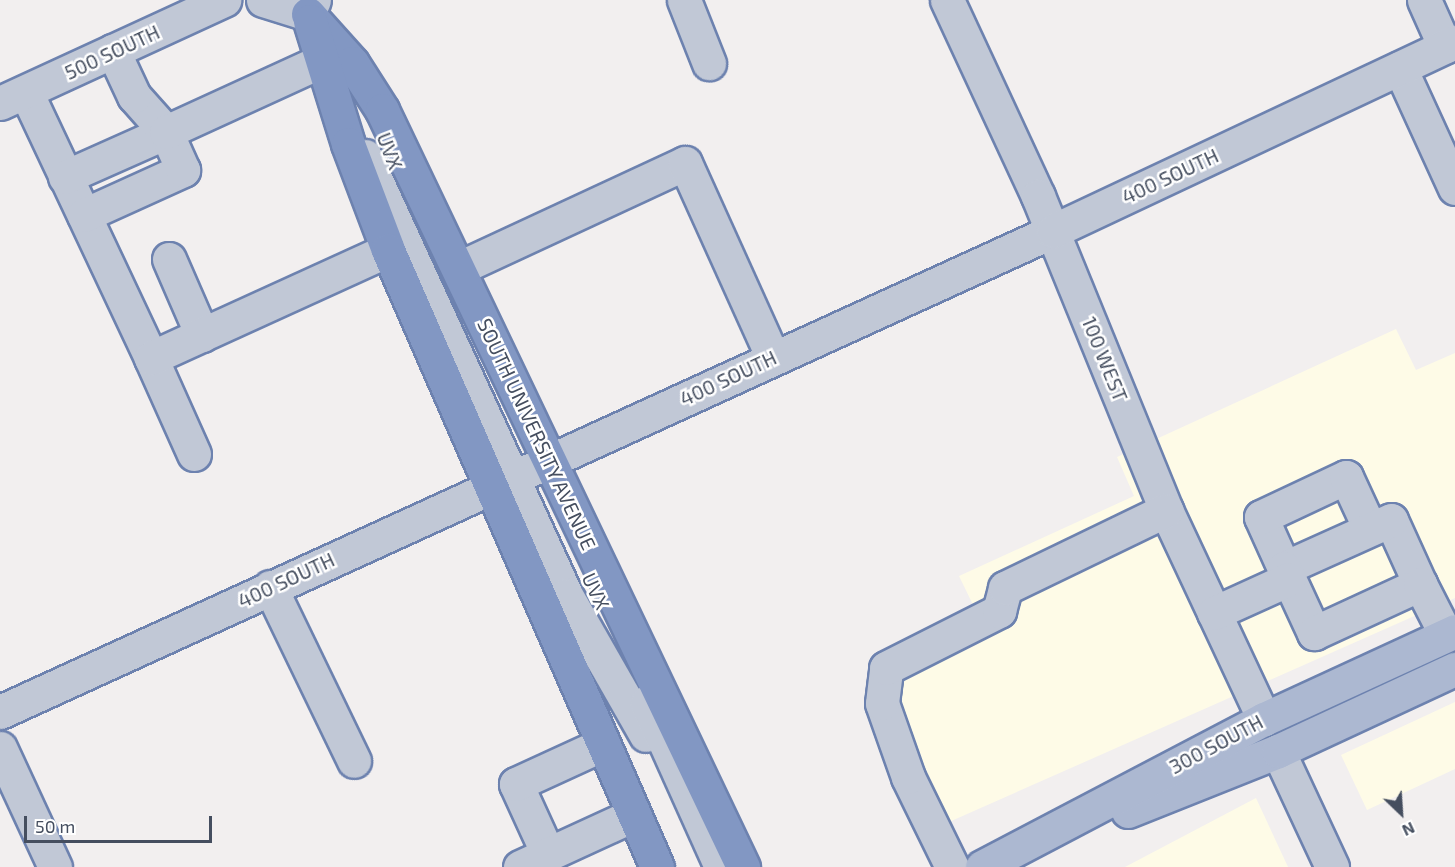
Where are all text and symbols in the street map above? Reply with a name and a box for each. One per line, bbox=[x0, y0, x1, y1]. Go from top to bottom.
street label: 500 SOUTH bbox=[61, 20, 163, 84]
street label: UVX bbox=[372, 129, 408, 173]
street label: 400 SOUTH bbox=[1118, 143, 1222, 209]
street label: 100 WEST bbox=[1077, 313, 1133, 405]
street label: SOUTH UNIVERSITY AVENUE bbox=[473, 314, 601, 554]
street label: 400 SOUTH bbox=[676, 345, 780, 411]
street label: 400 SOUTH bbox=[234, 547, 338, 613]
street label: UVX bbox=[577, 569, 615, 613]
street label: 300 SOUTH bbox=[1165, 709, 1267, 779]
north arrow bbox=[1371, 783, 1431, 843]
scale bar bbox=[27, 804, 214, 842]
text: 50 m bbox=[35, 815, 75, 837]
text: N bbox=[1400, 819, 1418, 841]

